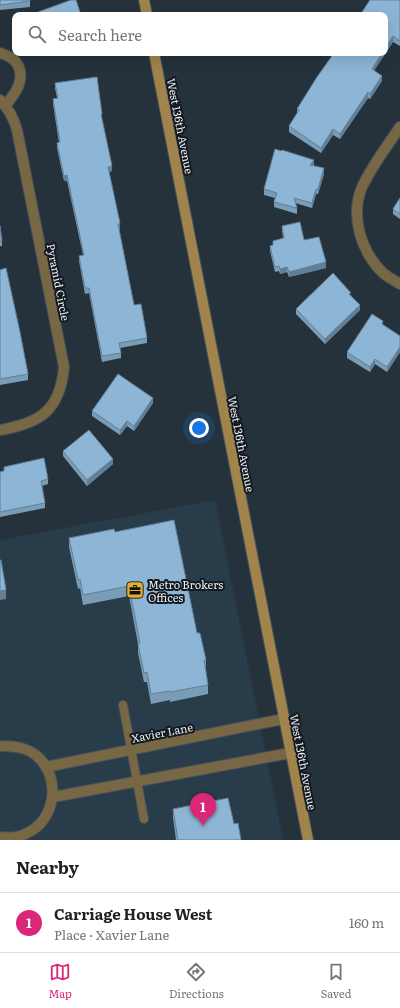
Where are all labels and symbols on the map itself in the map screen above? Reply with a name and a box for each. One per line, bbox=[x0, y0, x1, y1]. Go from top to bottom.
street label: West 136th Avenue bbox=[164, 77, 198, 175]
street label: Pyramid Circle bbox=[44, 242, 74, 322]
street label: West 136th Avenue bbox=[225, 395, 259, 493]
your location bbox=[189, 418, 209, 438]
place label: Metro Brokers Offices bbox=[148, 576, 223, 605]
office icon: Metro Brokers Offices bbox=[125, 580, 145, 600]
street label: West 136th Avenue bbox=[287, 713, 321, 811]
street label: Xavier Lane bbox=[130, 718, 194, 746]
pin: 1 bbox=[190, 793, 216, 826]

